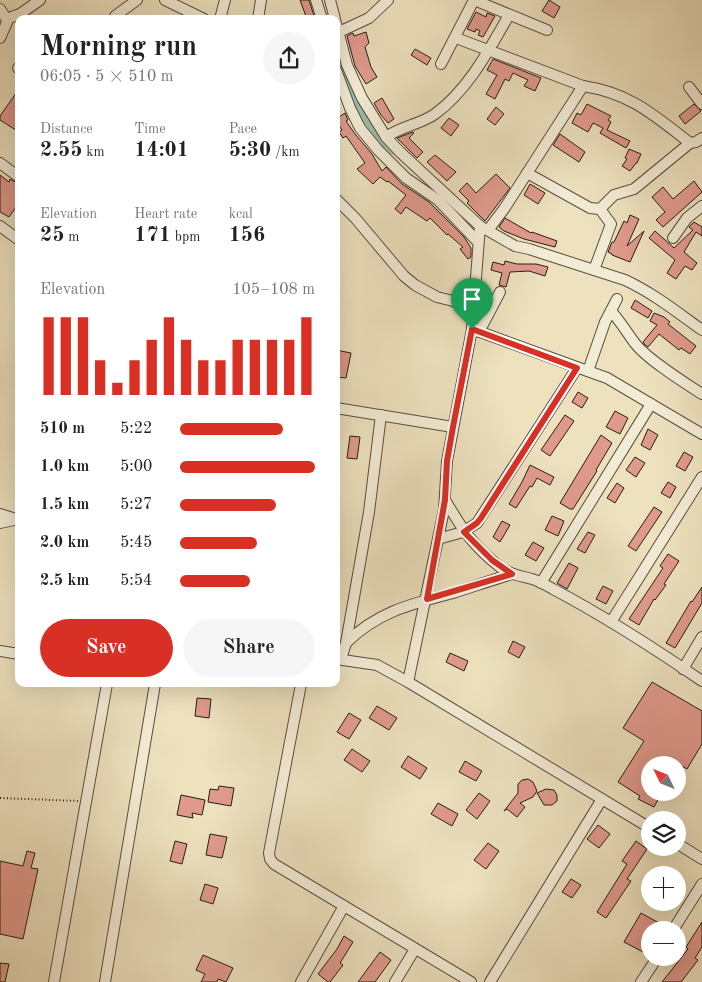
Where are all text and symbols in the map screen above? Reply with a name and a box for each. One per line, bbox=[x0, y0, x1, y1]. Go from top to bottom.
button: share bbox=[263, 32, 315, 84]
text: Morning run bbox=[40, 34, 197, 62]
text: 06:05 · 5 × 510 m bbox=[40, 69, 173, 85]
text: Distance bbox=[40, 122, 93, 136]
text: Time bbox=[134, 122, 166, 136]
text: Pace bbox=[229, 122, 257, 136]
text: 2.55 bbox=[40, 140, 82, 161]
text: 14:01 bbox=[134, 140, 189, 161]
text: 5:30 bbox=[229, 140, 271, 161]
text: km bbox=[82, 145, 105, 159]
text: /km bbox=[271, 145, 300, 159]
text: Elevation bbox=[40, 207, 97, 221]
text: Heart rate bbox=[134, 207, 197, 221]
text: kcal bbox=[229, 207, 253, 221]
text: 25 bbox=[40, 225, 64, 246]
text: 171 bbox=[134, 225, 171, 246]
text: 156 bbox=[229, 225, 265, 246]
text: m bbox=[64, 230, 79, 244]
text: bpm bbox=[171, 230, 200, 244]
pin bbox=[451, 278, 493, 329]
text: Elevation bbox=[40, 282, 105, 298]
text: 105–108 m bbox=[232, 282, 315, 298]
icon: arrive bbox=[458, 285, 486, 313]
text: 510 m bbox=[40, 421, 85, 437]
text: 5:22 bbox=[120, 421, 152, 437]
text: 1.0 km bbox=[40, 459, 89, 475]
text: 5:00 bbox=[120, 459, 152, 475]
text: 1.5 km bbox=[40, 497, 89, 513]
text: 5:27 bbox=[120, 497, 152, 513]
text: 2.0 km bbox=[40, 535, 89, 551]
text: 5:45 bbox=[120, 535, 152, 551]
text: 2.5 km bbox=[40, 573, 89, 589]
text: 5:54 bbox=[120, 573, 152, 589]
button: Save bbox=[40, 619, 173, 677]
button: Share bbox=[183, 619, 315, 677]
north arrow bbox=[641, 756, 686, 801]
map controls bbox=[641, 756, 686, 966]
button: layers bbox=[641, 811, 686, 856]
button: + bbox=[641, 866, 686, 911]
button: − bbox=[641, 921, 686, 966]

